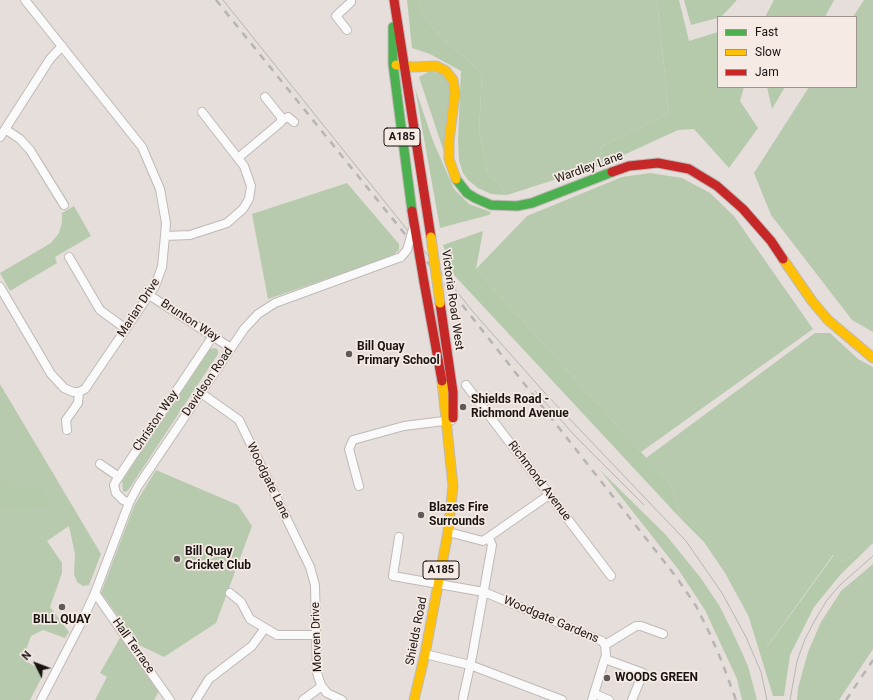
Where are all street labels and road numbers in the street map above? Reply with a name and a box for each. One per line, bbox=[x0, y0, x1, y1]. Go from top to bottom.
road number: A185 bbox=[384, 128, 420, 146]
street label: Wardley Lane bbox=[553, 149, 625, 187]
street label: Victoria Road West bbox=[438, 249, 466, 351]
street label: Marian Drive bbox=[115, 276, 163, 340]
street label: Brunton Way bbox=[158, 297, 222, 345]
street label: Davidson Road bbox=[180, 345, 236, 419]
street label: Christon Way bbox=[130, 388, 182, 454]
street label: Richmond Avenue bbox=[504, 438, 574, 524]
street label: Woodgate Lane bbox=[243, 440, 293, 522]
road number: A185 bbox=[423, 561, 459, 579]
street label: Woodgate Gardens bbox=[501, 593, 601, 647]
street label: Shields Road bbox=[403, 596, 431, 666]
street label: Morven Drive bbox=[309, 602, 325, 672]
street label: Hall Terrace bbox=[109, 616, 157, 676]

